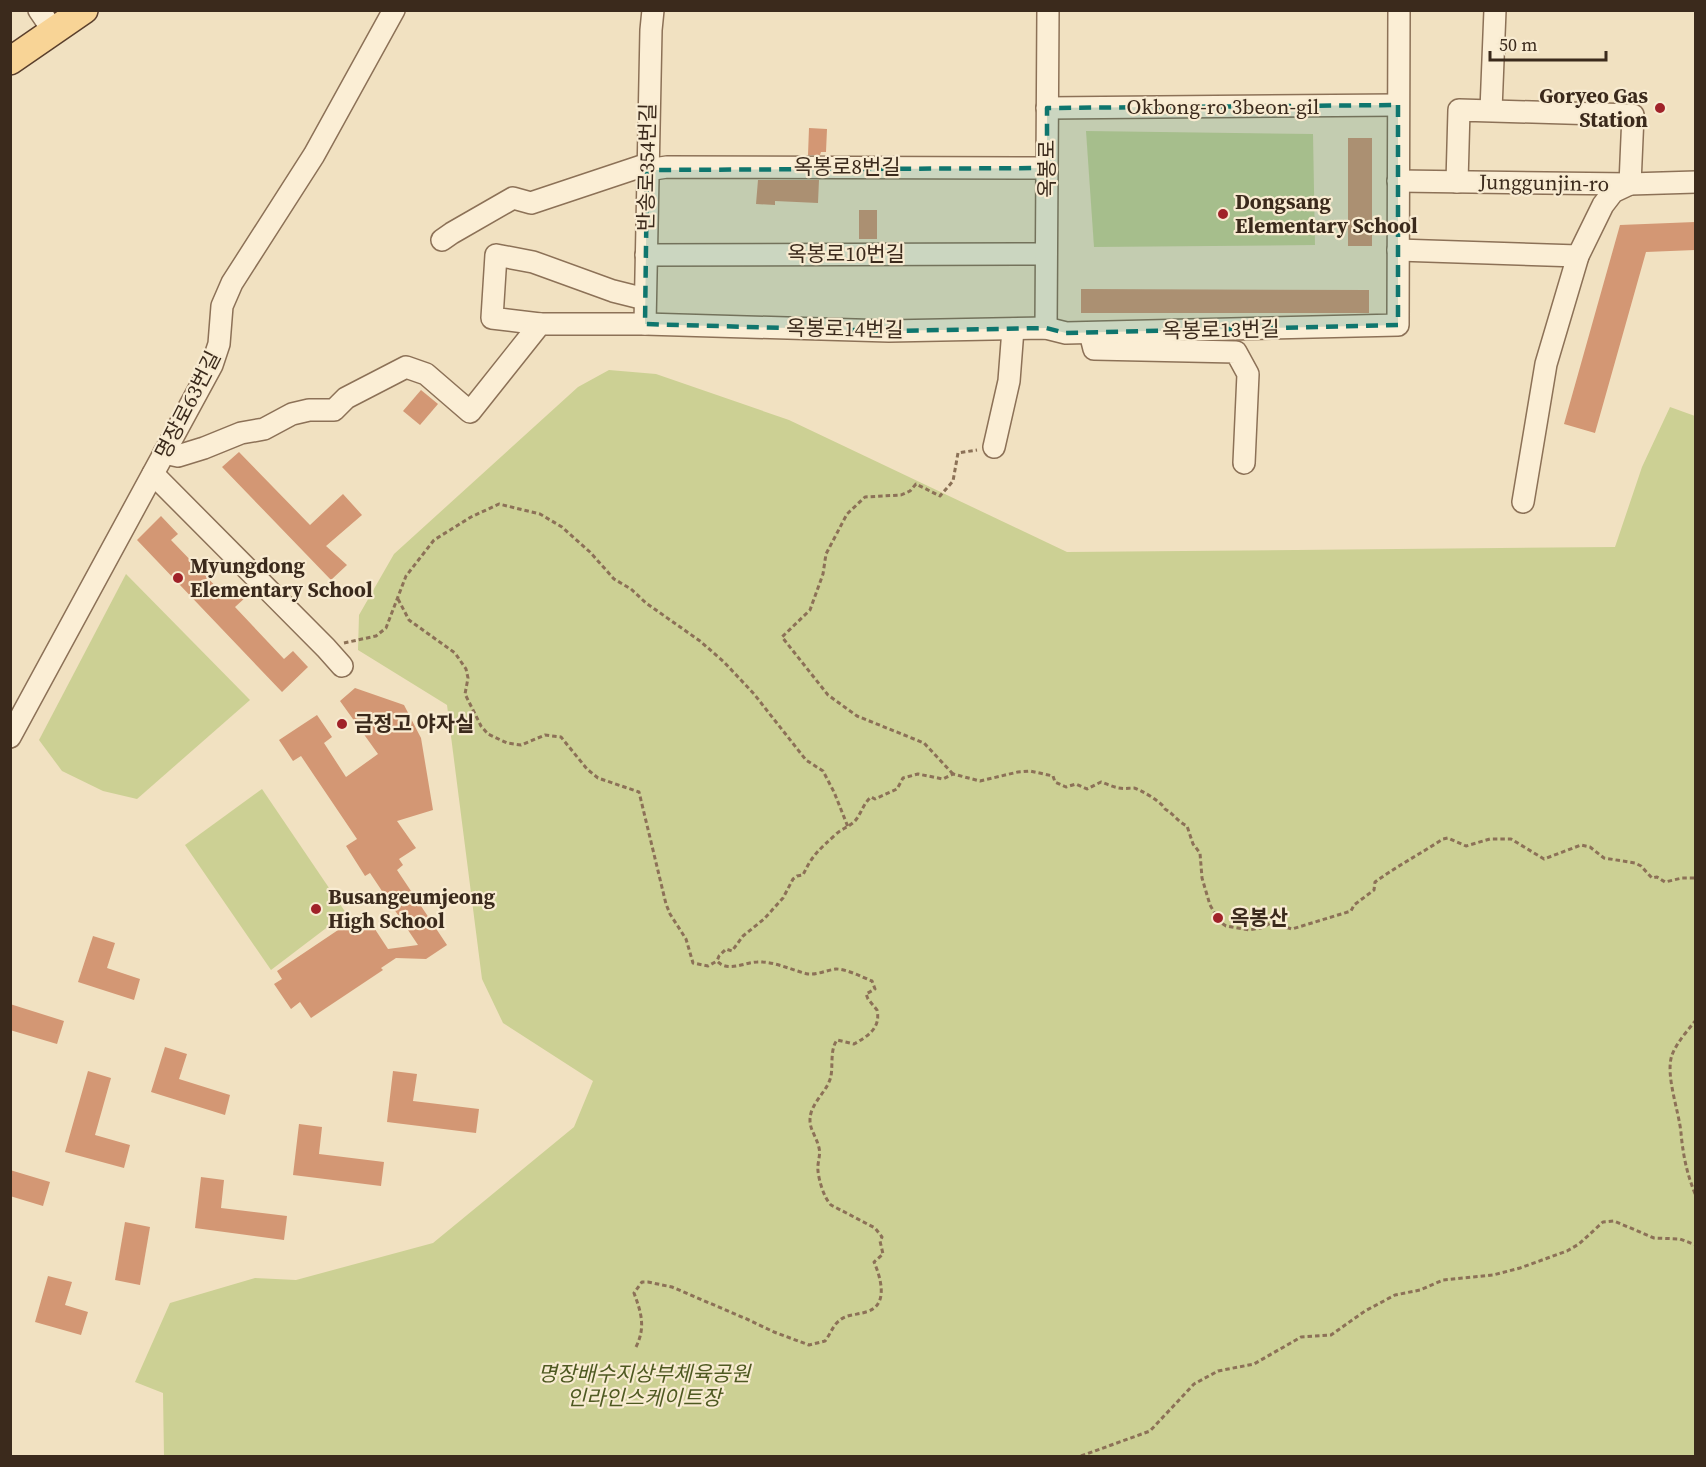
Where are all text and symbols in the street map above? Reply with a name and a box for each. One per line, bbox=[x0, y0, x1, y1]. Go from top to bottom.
scale bar bbox=[1490, 24, 1606, 62]
text: 50 m bbox=[1499, 32, 1537, 57]
place label: Goryeo Gas Station bbox=[1539, 81, 1648, 134]
street label: Okbong-ro 3beon-gil bbox=[1127, 92, 1319, 121]
marker: Goryeo Gas Station bbox=[1653, 101, 1667, 115]
street label: 반송로354번길 bbox=[631, 103, 662, 231]
street label: 옥봉로 bbox=[1032, 140, 1061, 198]
street label: 옥봉로8번길 bbox=[793, 152, 901, 181]
street label: Junggunjin-ro bbox=[1478, 167, 1609, 198]
place label: Dongsang Elementary School bbox=[1235, 187, 1418, 240]
marker: Dongsang Elementary School bbox=[1216, 207, 1230, 221]
street label: 옥봉로10번길 bbox=[787, 239, 905, 268]
street label: 옥봉로14번길 bbox=[786, 313, 904, 344]
street label: 옥봉로13번길 bbox=[1162, 314, 1280, 345]
street label: 명장로63번길 bbox=[148, 346, 227, 464]
place label: Myungdong Elementary School bbox=[190, 551, 373, 604]
marker: Myungdong Elementary School bbox=[171, 571, 185, 585]
place label: 금정고 야자실 bbox=[354, 709, 474, 738]
marker: 금정고 야자실 bbox=[335, 717, 349, 731]
place label: Busangeumjeong High School bbox=[328, 882, 496, 935]
marker: Busangeumjeong High School bbox=[309, 902, 323, 916]
place label: 옥봉산 bbox=[1230, 903, 1288, 932]
marker: 옥봉산 bbox=[1211, 911, 1225, 925]
park label: 명장배수지상부체육공원 인라인스케이트장 bbox=[538, 1359, 752, 1412]

